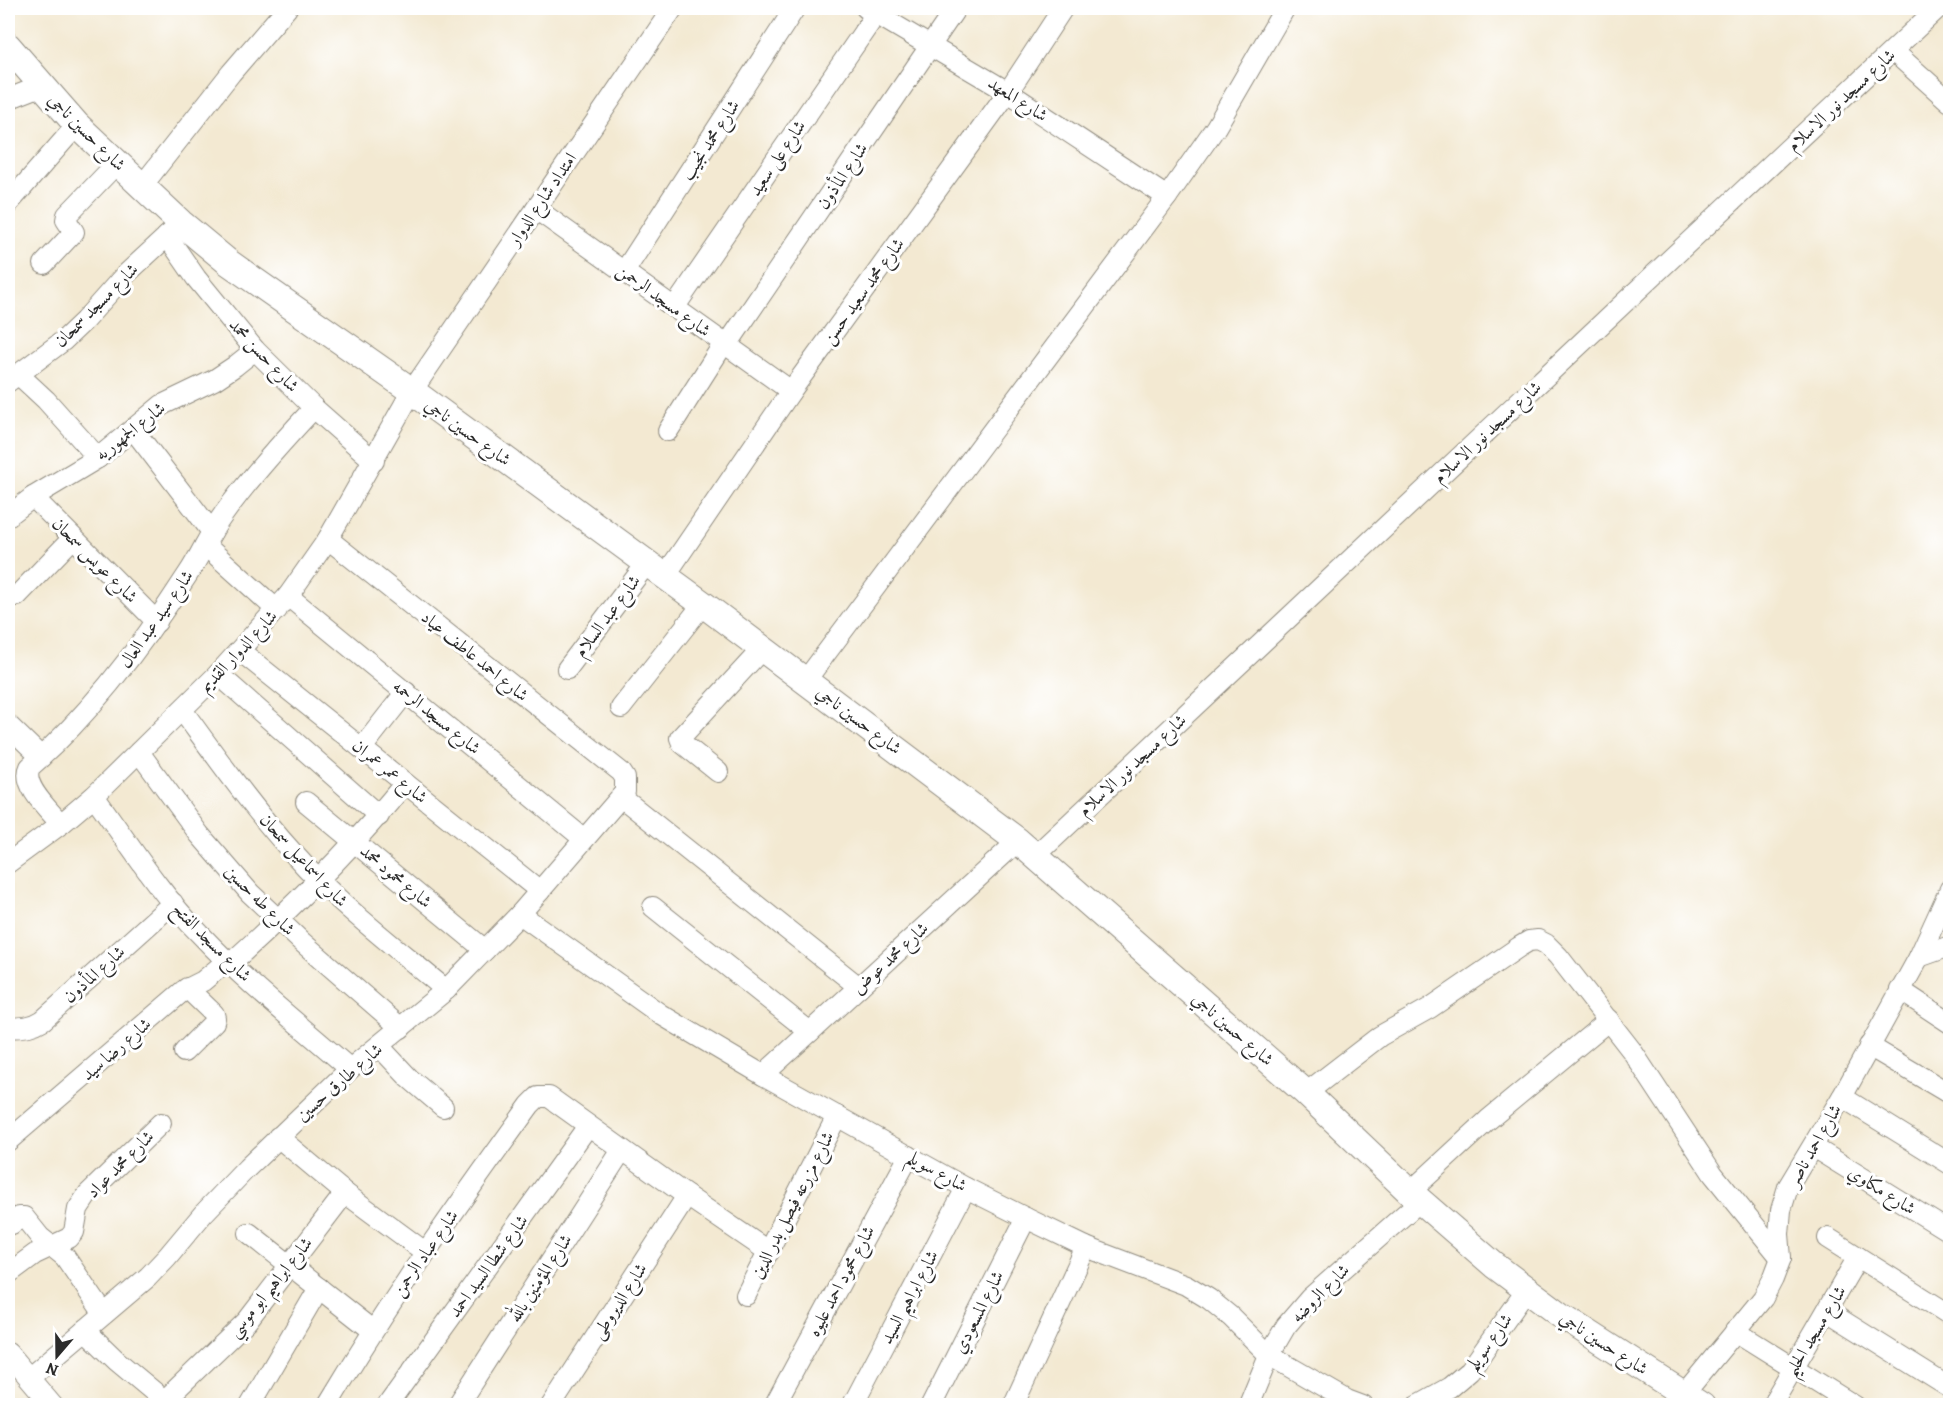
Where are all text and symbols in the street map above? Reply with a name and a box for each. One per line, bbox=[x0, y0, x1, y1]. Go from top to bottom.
street label: شارع مسجد نور الاسلام bbox=[1782, 43, 1903, 160]
street label: شارع المعهد bbox=[982, 71, 1053, 130]
street label: شارع حسين ناجي bbox=[41, 88, 131, 178]
street label: شارع محمد نجيب bbox=[675, 95, 748, 187]
street label: شارع على سعيد bbox=[743, 115, 814, 202]
street label: شارع المأذون bbox=[810, 137, 876, 216]
street label: امتداد شارع الدوار bbox=[501, 148, 585, 254]
street label: شارع محمد سعيد حسن bbox=[816, 233, 912, 351]
street label: شارع مسجد سمحان bbox=[49, 258, 146, 355]
street label: شارع مسجد الرحمن bbox=[610, 258, 716, 345]
street label: شارع حسن محمد bbox=[221, 313, 305, 399]
street label: شارع مسجد نور الاسلام bbox=[1428, 375, 1549, 492]
street label: شارع حسين ناجي bbox=[418, 393, 516, 474]
street label: شارع الجمهوريه bbox=[90, 396, 172, 468]
street label: شارع عويس سمحان bbox=[45, 512, 143, 610]
street label: شارع سيد عبد العال bbox=[113, 565, 201, 675]
street label: شارع عبد السلام bbox=[568, 570, 649, 665]
street label: شارع الدوار القديم bbox=[193, 604, 285, 700]
street label: شارع احمد عاطف عياد bbox=[414, 605, 534, 709]
street label: شارع مسجد الرحمه bbox=[386, 674, 486, 762]
street label: شارع حسين ناجي bbox=[810, 680, 907, 762]
street label: شارع مسجد نور الاسلام bbox=[1073, 708, 1194, 825]
street label: شارع عمر عمران bbox=[345, 733, 433, 811]
street label: شارع اسماعيل سمحان bbox=[252, 808, 354, 914]
street label: شارع محمود محمد bbox=[353, 839, 437, 916]
street label: شارع طه حسين bbox=[217, 859, 301, 943]
street label: شارع مسجد الفتح bbox=[164, 897, 257, 990]
street label: شارع محمد عوض bbox=[846, 916, 936, 1002]
street label: شارع المأذون bbox=[57, 939, 132, 1011]
street label: شارع حسين ناجي bbox=[1185, 987, 1279, 1074]
street label: شارع رضا سيد bbox=[76, 1012, 158, 1088]
street label: شارع طارق حسين bbox=[290, 1038, 390, 1129]
street label: شارع احمد ناصر bbox=[1780, 1100, 1850, 1194]
street label: شارع محمد عواد bbox=[81, 1125, 161, 1205]
street label: شارع مزرعه فيصل بدر الدين bbox=[744, 1127, 842, 1284]
street label: شارع سويلم bbox=[900, 1145, 971, 1203]
street label: شارع مكاوي bbox=[1842, 1160, 1920, 1223]
street label: شارع عباد الرحمن bbox=[386, 1205, 466, 1303]
street label: شارع شطا السيد احمد bbox=[442, 1210, 536, 1324]
street label: شارع محمود احمد عليوه bbox=[802, 1221, 883, 1342]
street label: شارع المؤمنين بالله bbox=[501, 1228, 580, 1328]
street label: شارع ابراهيم ابو موسي bbox=[222, 1232, 323, 1346]
street label: شارع ابراهيم السيد bbox=[874, 1246, 949, 1351]
street label: شارع الديروطى bbox=[585, 1258, 655, 1345]
street label: شارع الروضه bbox=[1285, 1258, 1357, 1330]
street label: شارع المسعودي bbox=[947, 1266, 1012, 1359]
street label: شارع مسجد الحليم bbox=[1778, 1281, 1857, 1384]
street label: شارع حسين ناجي bbox=[1553, 1305, 1653, 1383]
street label: شارع سويلم bbox=[1460, 1308, 1523, 1379]
north arrow bbox=[27, 1326, 87, 1386]
text: N bbox=[43, 1357, 61, 1381]

